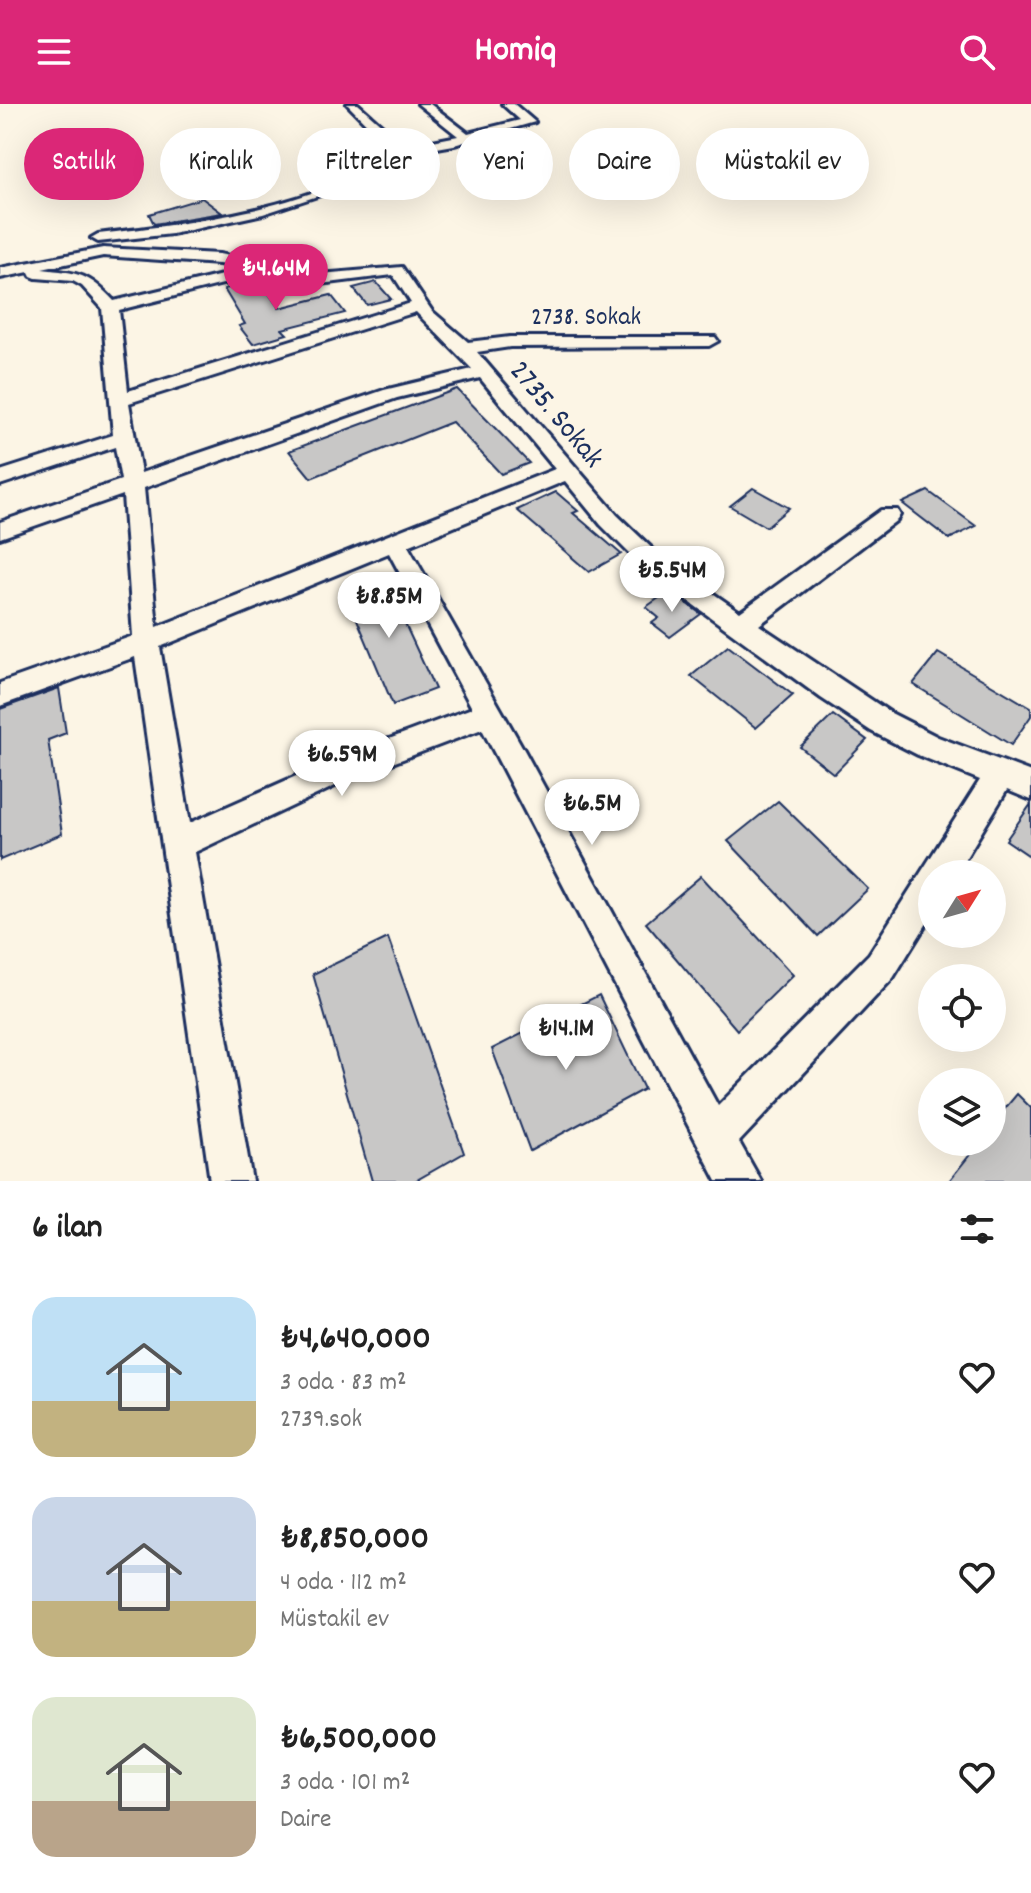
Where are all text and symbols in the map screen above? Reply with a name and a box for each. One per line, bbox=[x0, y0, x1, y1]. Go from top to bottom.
text: Homiq bbox=[475, 26, 556, 78]
icon: menu bbox=[32, 30, 76, 74]
icon: search bbox=[955, 30, 999, 74]
chip: Satılık bbox=[24, 128, 144, 200]
chip: Kiralık bbox=[160, 128, 281, 200]
chip: Filtreler bbox=[297, 128, 440, 200]
chip: Yeni bbox=[456, 128, 553, 200]
chip: Daire bbox=[569, 128, 680, 200]
chip: Müstakil ev bbox=[696, 128, 869, 200]
pin: ₺4.64M bbox=[211, 244, 341, 312]
text: ₺4.64M bbox=[242, 251, 310, 288]
street label: 2738. Sokak bbox=[531, 300, 641, 337]
street label: 2735. Sokak bbox=[497, 353, 612, 479]
pin: ₺5.54M bbox=[607, 546, 737, 614]
text: ₺5.54M bbox=[638, 553, 706, 590]
pin: ₺8.85M bbox=[324, 572, 454, 640]
text: ₺8.85M bbox=[356, 579, 422, 616]
pin: ₺6.59M bbox=[277, 730, 407, 798]
text: ₺6.59M bbox=[307, 737, 377, 774]
pin: ₺6.5M bbox=[536, 779, 648, 847]
text: ₺6.5M bbox=[563, 786, 621, 823]
north arrow bbox=[918, 860, 1006, 948]
map controls bbox=[918, 860, 1006, 1156]
button: locate bbox=[918, 964, 1006, 1052]
pin: ₺14.1M bbox=[501, 1004, 631, 1072]
text: ₺14.1M bbox=[538, 1011, 594, 1048]
button: layers bbox=[918, 1068, 1006, 1156]
text: 6 ilan bbox=[32, 1205, 102, 1254]
icon: filters bbox=[955, 1207, 999, 1251]
text: ₺4,640,000 bbox=[280, 1316, 431, 1365]
icon: home bbox=[96, 1329, 192, 1425]
icon: heart bbox=[955, 1355, 999, 1399]
text: 3 oda · 83 m² bbox=[280, 1365, 407, 1402]
text: 2739.sok bbox=[280, 1402, 362, 1439]
text: ₺8,850,000 bbox=[280, 1516, 429, 1565]
icon: home bbox=[96, 1529, 192, 1625]
icon: heart bbox=[955, 1555, 999, 1599]
text: 4 oda · 112 m² bbox=[280, 1565, 407, 1602]
text: Müstakil ev bbox=[280, 1602, 389, 1639]
text: ₺6,500,000 bbox=[280, 1716, 437, 1765]
icon: home bbox=[96, 1729, 192, 1825]
icon: heart bbox=[955, 1755, 999, 1799]
text: 3 oda · 101 m² bbox=[280, 1765, 410, 1802]
text: Daire bbox=[280, 1802, 331, 1839]

